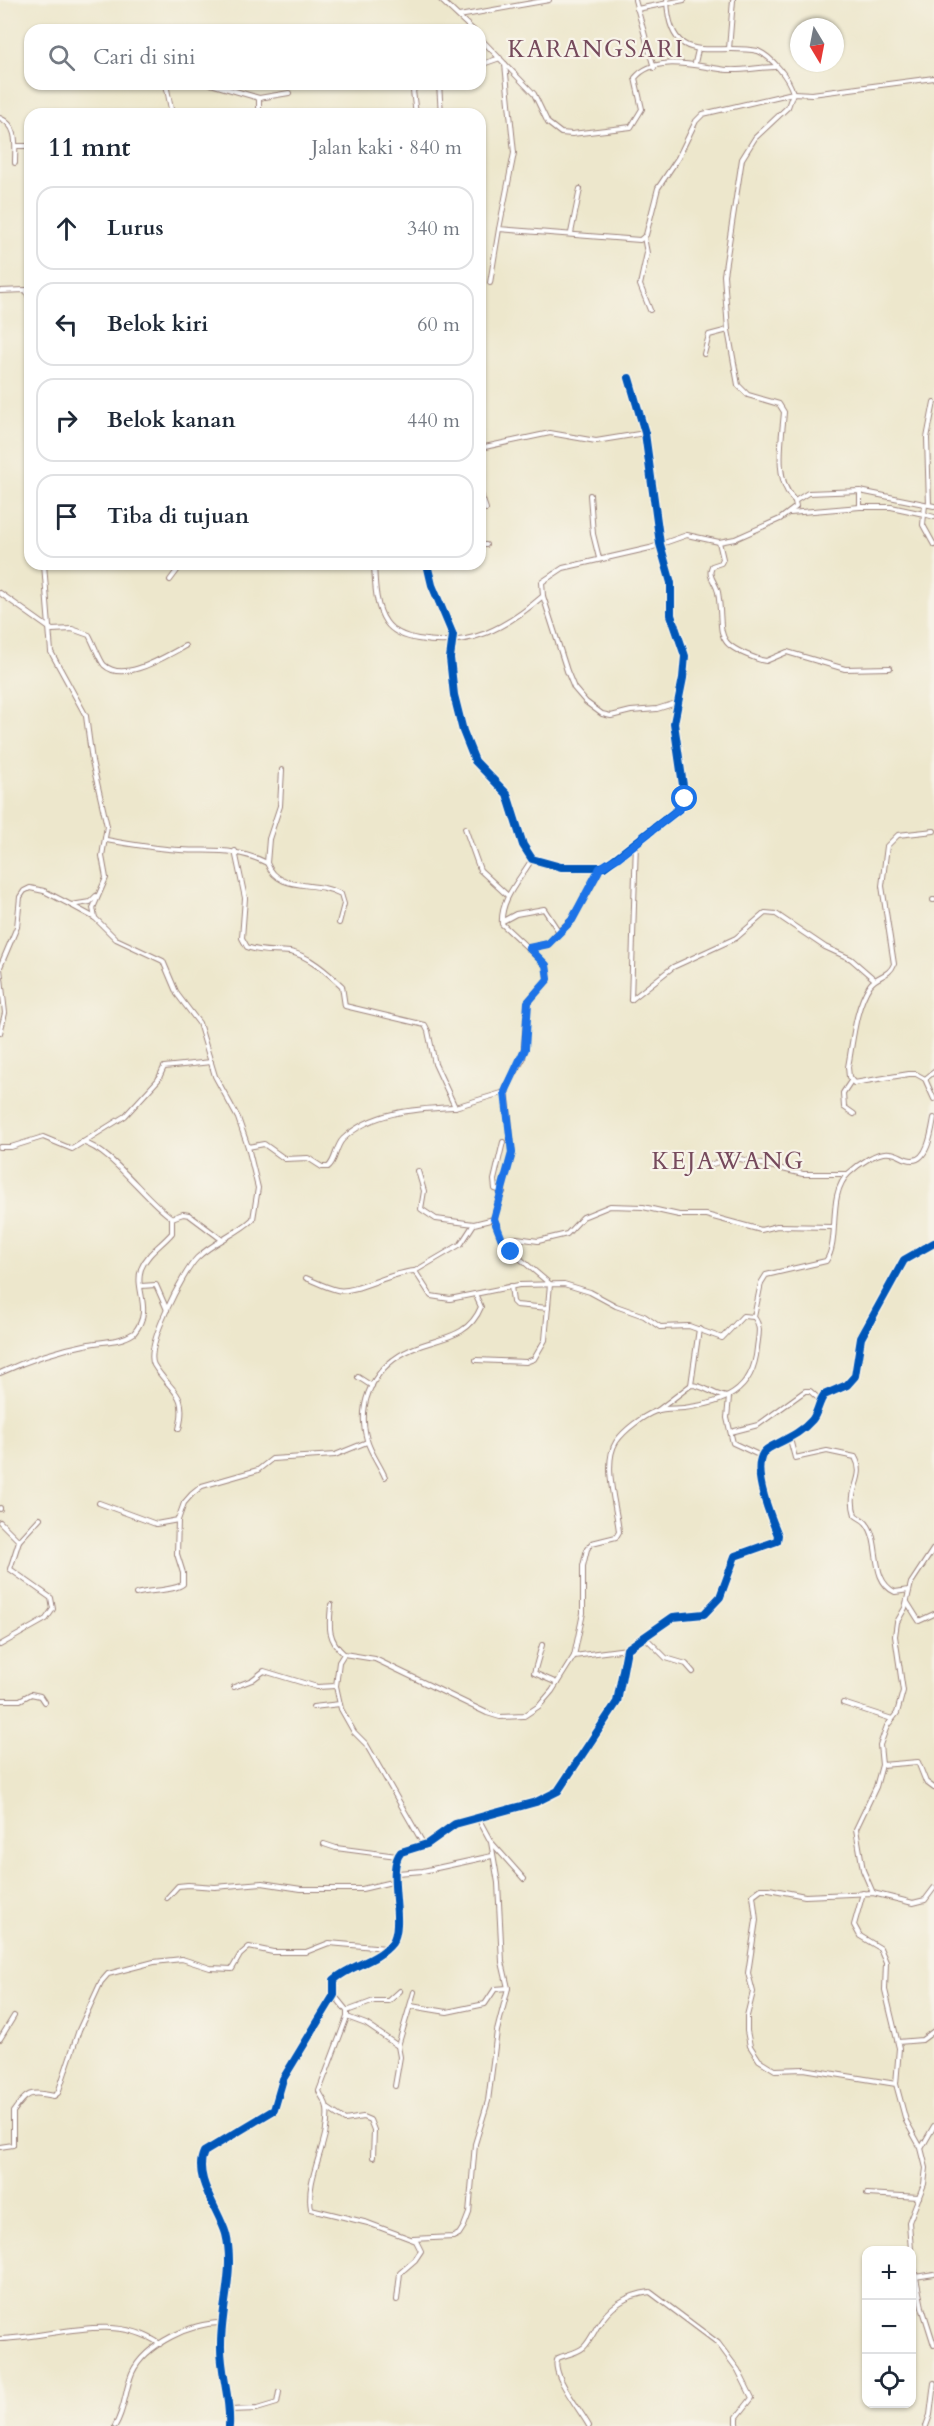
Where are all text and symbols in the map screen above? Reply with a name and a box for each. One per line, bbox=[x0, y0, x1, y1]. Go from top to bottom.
north arrow bbox=[790, 18, 844, 72]
search box bbox=[24, 24, 486, 90]
district label: KARANGSARI bbox=[507, 33, 685, 66]
icon: search bbox=[45, 41, 78, 74]
text: Cari di sini bbox=[93, 42, 196, 72]
text: 11 mnt bbox=[48, 130, 130, 165]
text: Jalan kaki · 840 m bbox=[312, 134, 462, 161]
icon: ahead bbox=[50, 212, 83, 245]
text: Lurus bbox=[107, 213, 164, 243]
text: 340 m bbox=[407, 215, 460, 242]
icon: left bbox=[50, 308, 83, 341]
text: Belok kiri bbox=[107, 309, 208, 339]
text: 60 m bbox=[417, 311, 460, 338]
icon: right bbox=[50, 404, 83, 437]
text: Belok kanan bbox=[107, 405, 236, 435]
text: 440 m bbox=[407, 407, 460, 434]
icon: arrive bbox=[50, 500, 83, 533]
text: Tiba di tujuan bbox=[107, 501, 249, 531]
route start bbox=[671, 785, 697, 811]
district label: KEJAWANG bbox=[652, 1145, 804, 1178]
route end bbox=[497, 1238, 523, 1264]
map controls bbox=[862, 2246, 916, 2408]
button: + bbox=[862, 2246, 916, 2300]
button: − bbox=[862, 2300, 916, 2354]
button: locate bbox=[862, 2354, 916, 2408]

